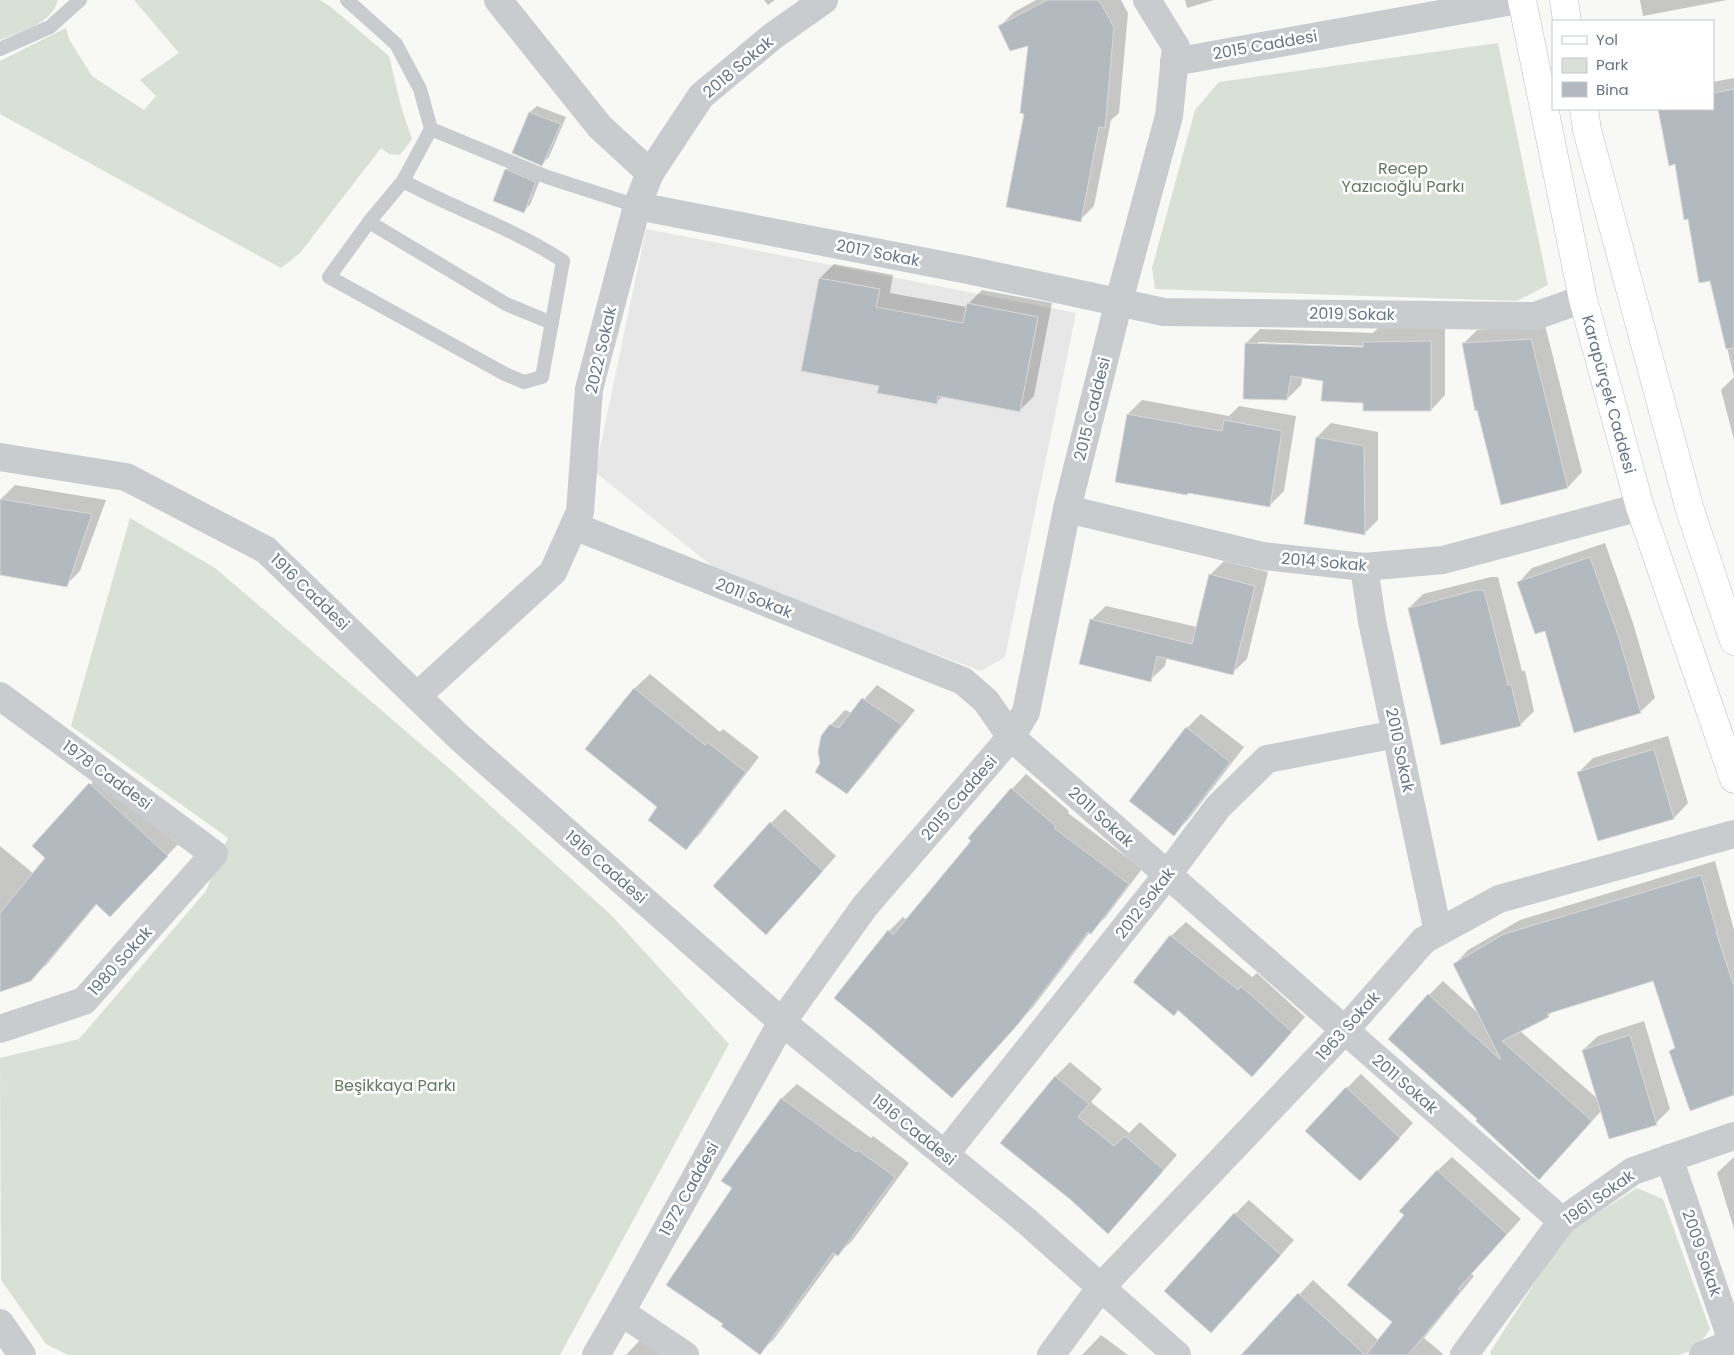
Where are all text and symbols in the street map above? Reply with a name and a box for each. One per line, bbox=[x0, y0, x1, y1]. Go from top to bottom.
legend bbox=[1552, 20, 1714, 110]
street label: 2015 Caddesi bbox=[1211, 24, 1319, 66]
text: Yol bbox=[1596, 29, 1618, 50]
street label: 2018 Sokak bbox=[698, 30, 779, 103]
text: Park bbox=[1596, 54, 1628, 75]
text: Bina bbox=[1596, 79, 1629, 100]
park label: Recep Yazıcıoğlu Parkı bbox=[1342, 157, 1464, 198]
street label: 2017 Sokak bbox=[834, 234, 922, 272]
street label: 2019 Sokak bbox=[1309, 302, 1396, 326]
street label: 2022 Sokak bbox=[580, 303, 622, 396]
street label: Karapürçek Caddesi bbox=[1576, 312, 1642, 476]
street label: 2015 Caddesi bbox=[1068, 355, 1116, 463]
street label: 2014 Sokak bbox=[1280, 547, 1368, 577]
street label: 1916 Caddesi bbox=[265, 548, 355, 636]
street label: 2011 Sokak bbox=[712, 572, 796, 624]
street label: 2010 Sokak bbox=[1380, 706, 1420, 795]
street label: 1978 Caddesi bbox=[58, 735, 156, 815]
street label: 2015 Caddesi bbox=[916, 751, 1002, 845]
street label: 2011 Sokak bbox=[1063, 781, 1139, 853]
street label: 1916 Caddesi bbox=[560, 825, 652, 909]
street label: 2012 Sokak bbox=[1110, 862, 1181, 943]
street label: 1980 Sokak bbox=[82, 921, 158, 1001]
street label: 1963 Sokak bbox=[1311, 986, 1386, 1066]
street label: 2011 Sokak bbox=[1367, 1049, 1444, 1120]
park label: Beşikkaya Parkı bbox=[334, 1074, 456, 1097]
street label: 1916 Caddesi bbox=[867, 1089, 961, 1171]
street label: 1972 Caddesi bbox=[654, 1138, 724, 1240]
street label: 1961 Sokak bbox=[1559, 1164, 1640, 1230]
street label: 2009 Sokak bbox=[1676, 1206, 1728, 1300]

